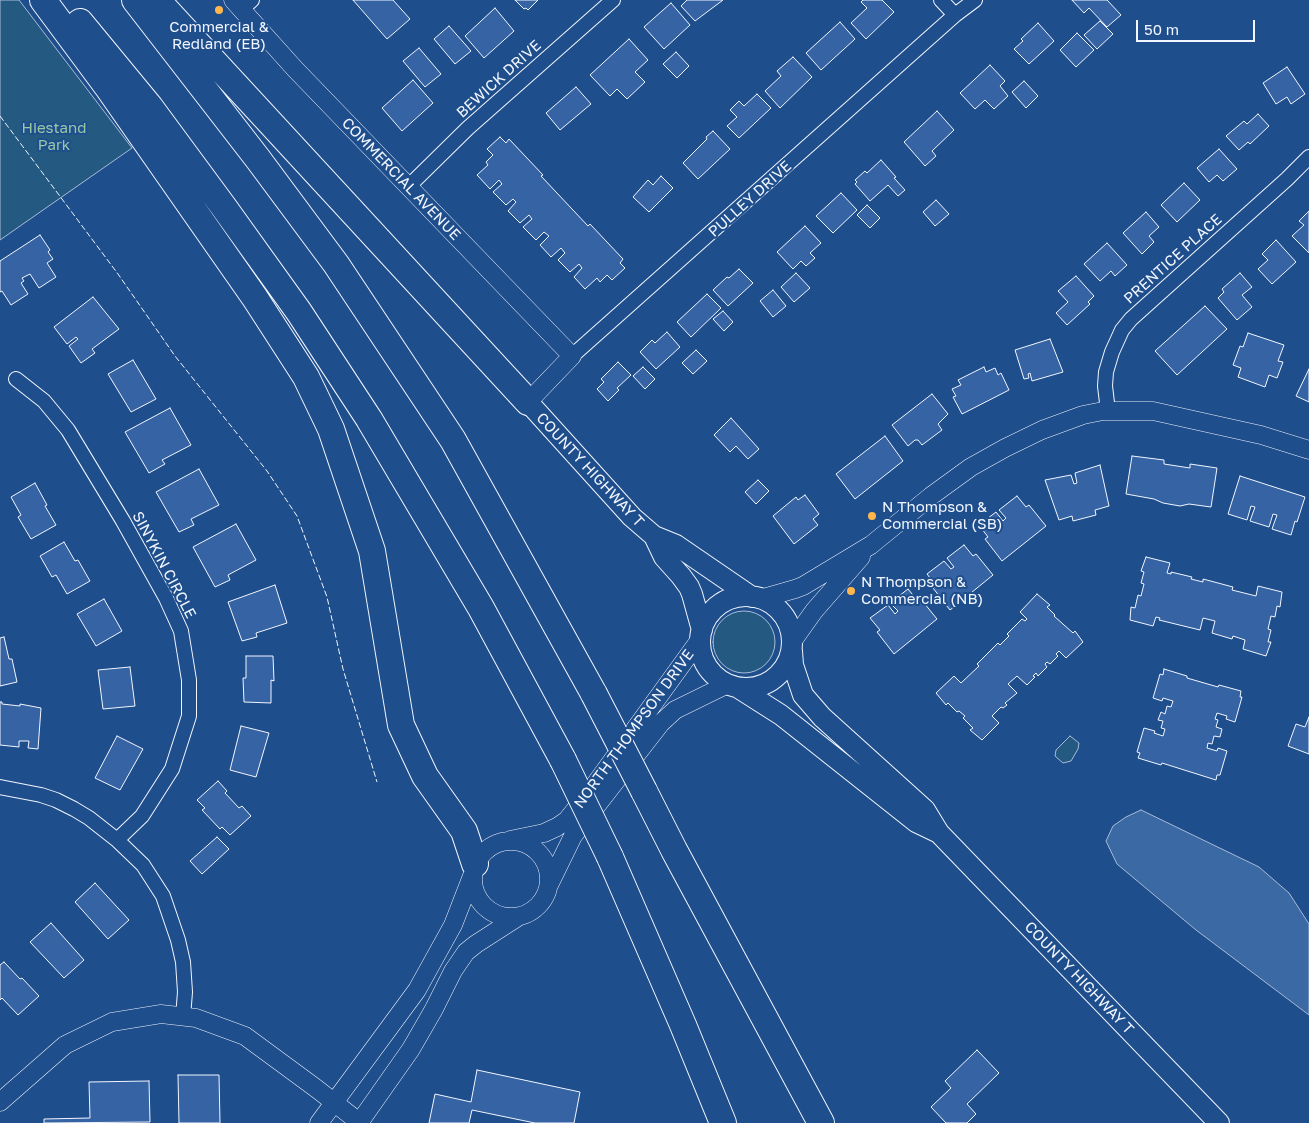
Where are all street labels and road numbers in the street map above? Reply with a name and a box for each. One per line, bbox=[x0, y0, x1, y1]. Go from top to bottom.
street label: BEWICK DRIVE bbox=[453, 36, 545, 122]
street label: COMMERCIAL AVENUE bbox=[338, 114, 464, 244]
street label: PULLEY DRIVE bbox=[705, 157, 795, 241]
street label: PRENTICE PLACE bbox=[1120, 210, 1226, 308]
street label: COUNTY HIGHWAY T bbox=[532, 409, 648, 531]
street label: SINYKIN CIRCLE bbox=[128, 508, 200, 622]
street label: NORTH THOMPSON DRIVE bbox=[570, 646, 698, 812]
street label: COUNTY HIGHWAY T bbox=[1021, 918, 1137, 1038]

